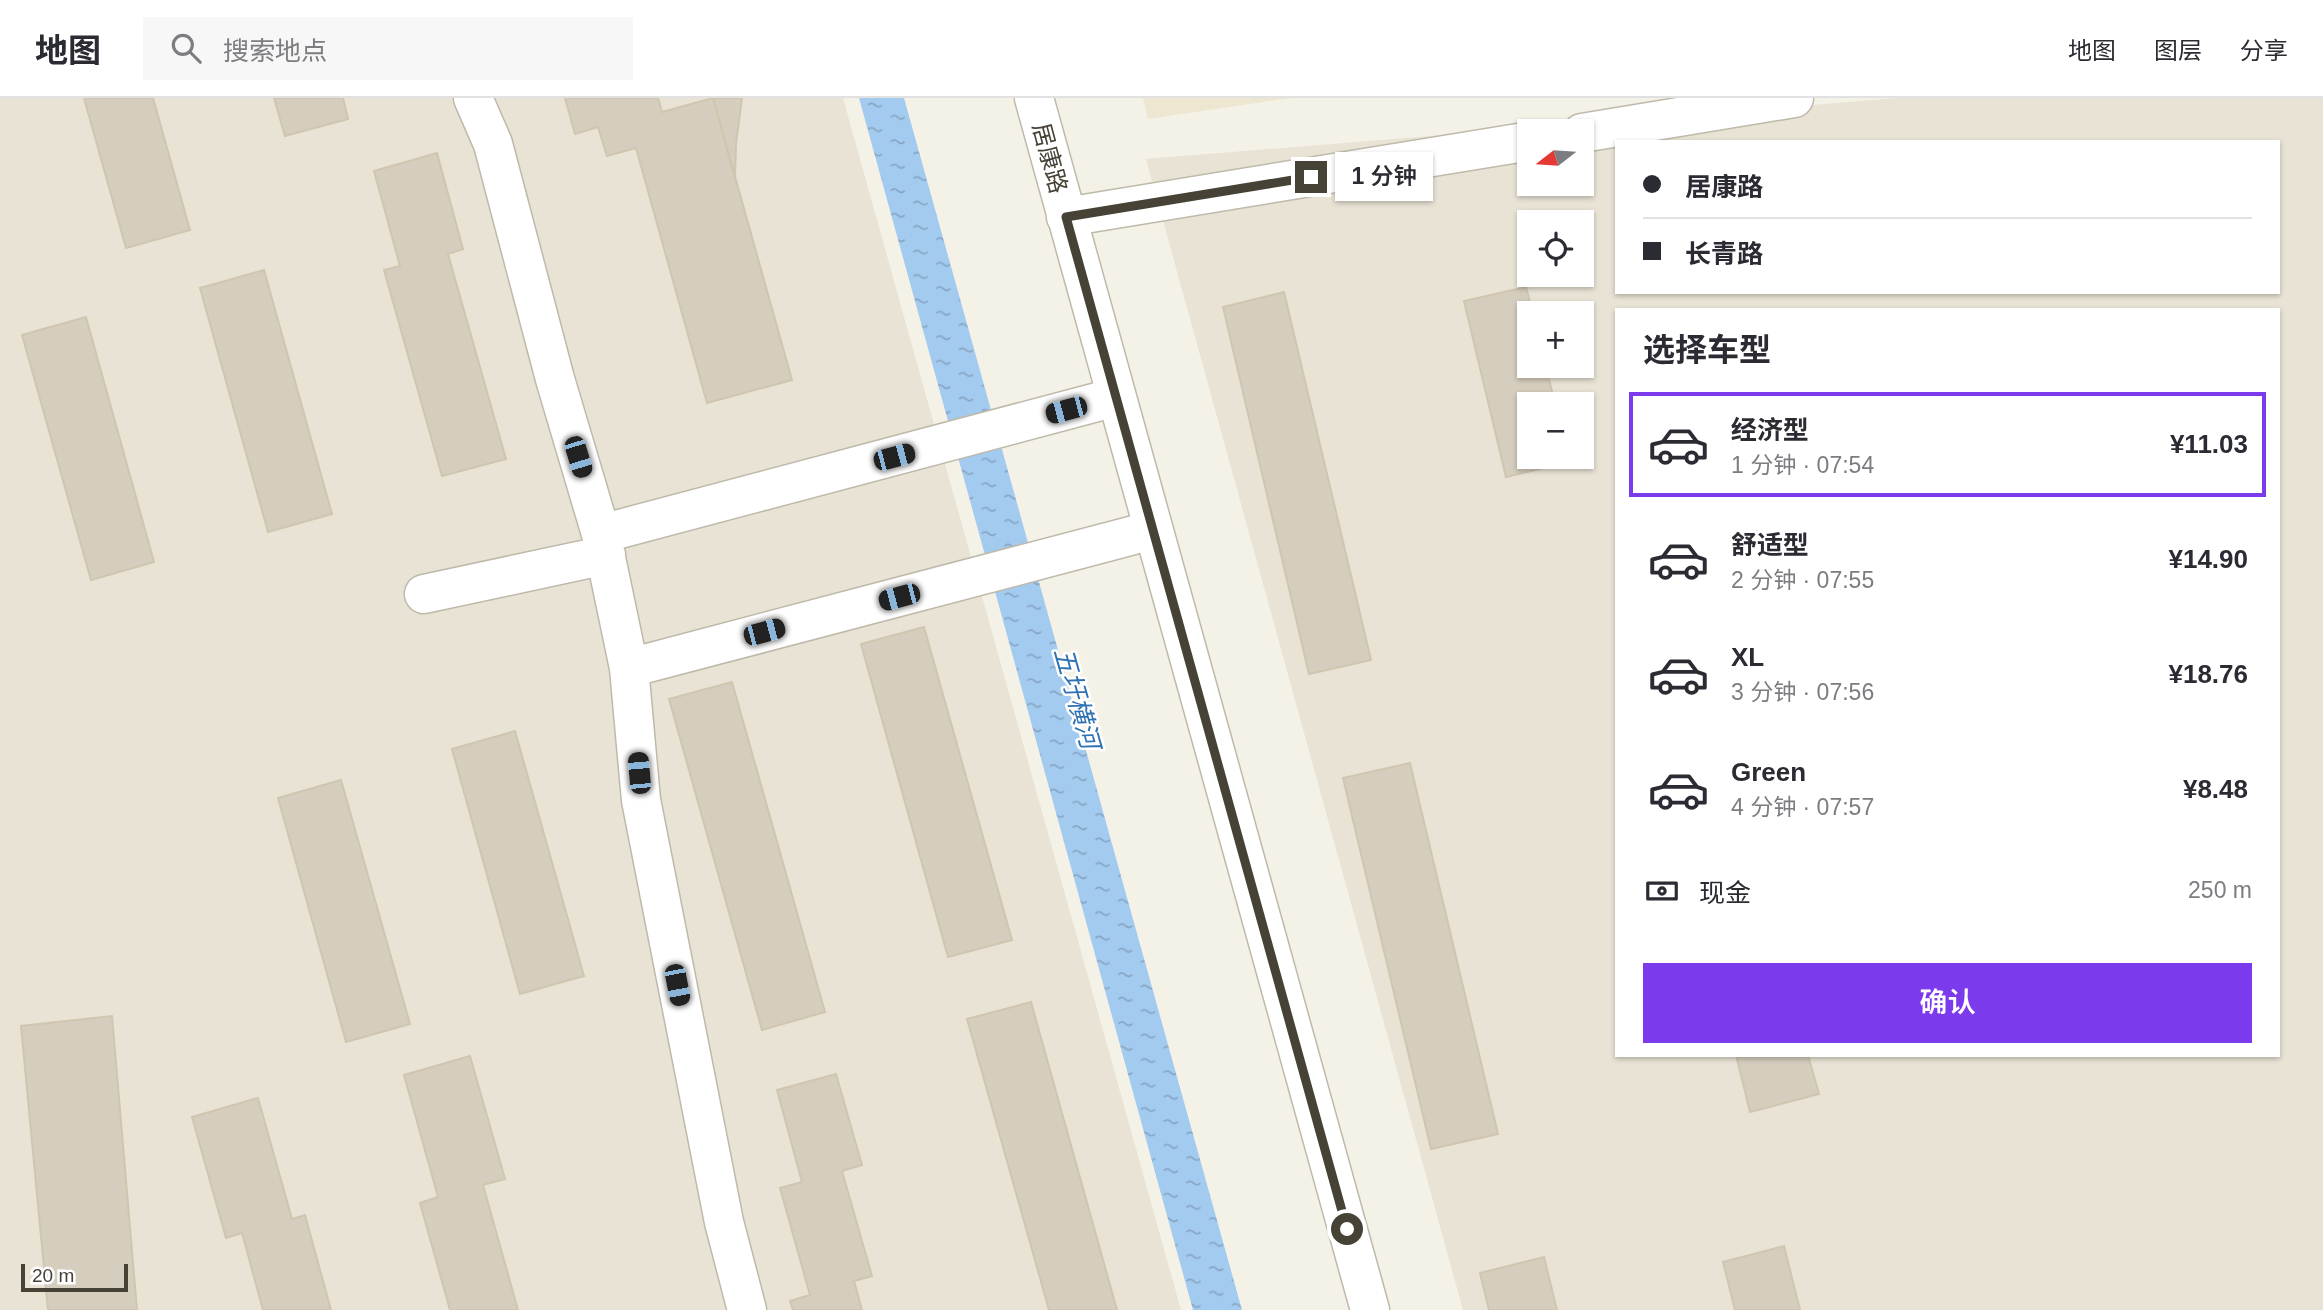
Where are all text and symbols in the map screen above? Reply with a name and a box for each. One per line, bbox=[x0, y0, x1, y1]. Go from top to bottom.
search box bbox=[143, 17, 633, 80]
icon: search bbox=[167, 29, 205, 67]
text: 地图 bbox=[35, 32, 101, 69]
text: 搜索地点 bbox=[223, 36, 327, 66]
text: 地图 bbox=[2068, 37, 2116, 64]
text: 图层 bbox=[2154, 37, 2202, 64]
text: 分享 bbox=[2240, 37, 2288, 64]
north arrow bbox=[1517, 119, 1594, 196]
map controls bbox=[1517, 119, 1594, 469]
street label: 居康路 bbox=[1028, 120, 1072, 196]
callout: 1 分钟 bbox=[1336, 153, 1434, 202]
route end bbox=[1295, 161, 1327, 193]
text: 1 分钟 bbox=[1351, 163, 1417, 189]
text: 居康路 bbox=[1685, 172, 1763, 202]
button: locate bbox=[1517, 210, 1594, 287]
text: 长青路 bbox=[1685, 239, 1763, 269]
button: + bbox=[1517, 301, 1594, 378]
text: 选择车型 bbox=[1643, 332, 1771, 368]
button: − bbox=[1517, 392, 1594, 469]
car bbox=[1043, 394, 1090, 426]
icon: car bbox=[1647, 413, 1710, 476]
text: 经济型 bbox=[1731, 415, 1809, 445]
text: ¥11.03 bbox=[2170, 429, 2248, 459]
car bbox=[562, 434, 595, 480]
car bbox=[871, 441, 918, 473]
text: 1 分钟 · 07:54 bbox=[1731, 452, 1874, 478]
icon: car bbox=[1647, 528, 1710, 591]
text: 舒适型 bbox=[1731, 530, 1809, 560]
text: ¥14.90 bbox=[2168, 544, 2248, 574]
text: 2 分钟 · 07:55 bbox=[1731, 567, 1874, 593]
car bbox=[876, 581, 923, 613]
car bbox=[741, 616, 788, 648]
text: XL bbox=[1731, 642, 1764, 672]
icon: car bbox=[1647, 643, 1710, 706]
water label: 五圩横河 bbox=[1048, 644, 1107, 757]
text: ¥18.76 bbox=[2168, 659, 2248, 689]
text: 3 分钟 · 07:56 bbox=[1731, 679, 1874, 705]
car bbox=[627, 751, 652, 795]
text: Green bbox=[1731, 757, 1806, 787]
icon: car bbox=[1647, 758, 1710, 821]
text: ¥8.48 bbox=[2183, 774, 2248, 804]
text: 4 分钟 · 07:57 bbox=[1731, 794, 1874, 820]
icon: cash bbox=[1643, 872, 1681, 910]
text: 250 m bbox=[2188, 877, 2252, 903]
text: 现金 bbox=[1699, 878, 1751, 908]
car bbox=[663, 962, 692, 1008]
button: 确认 bbox=[1643, 963, 2252, 1043]
route start bbox=[1331, 1213, 1363, 1245]
scale bar bbox=[21, 1261, 128, 1293]
text: 20 m bbox=[32, 1265, 74, 1286]

